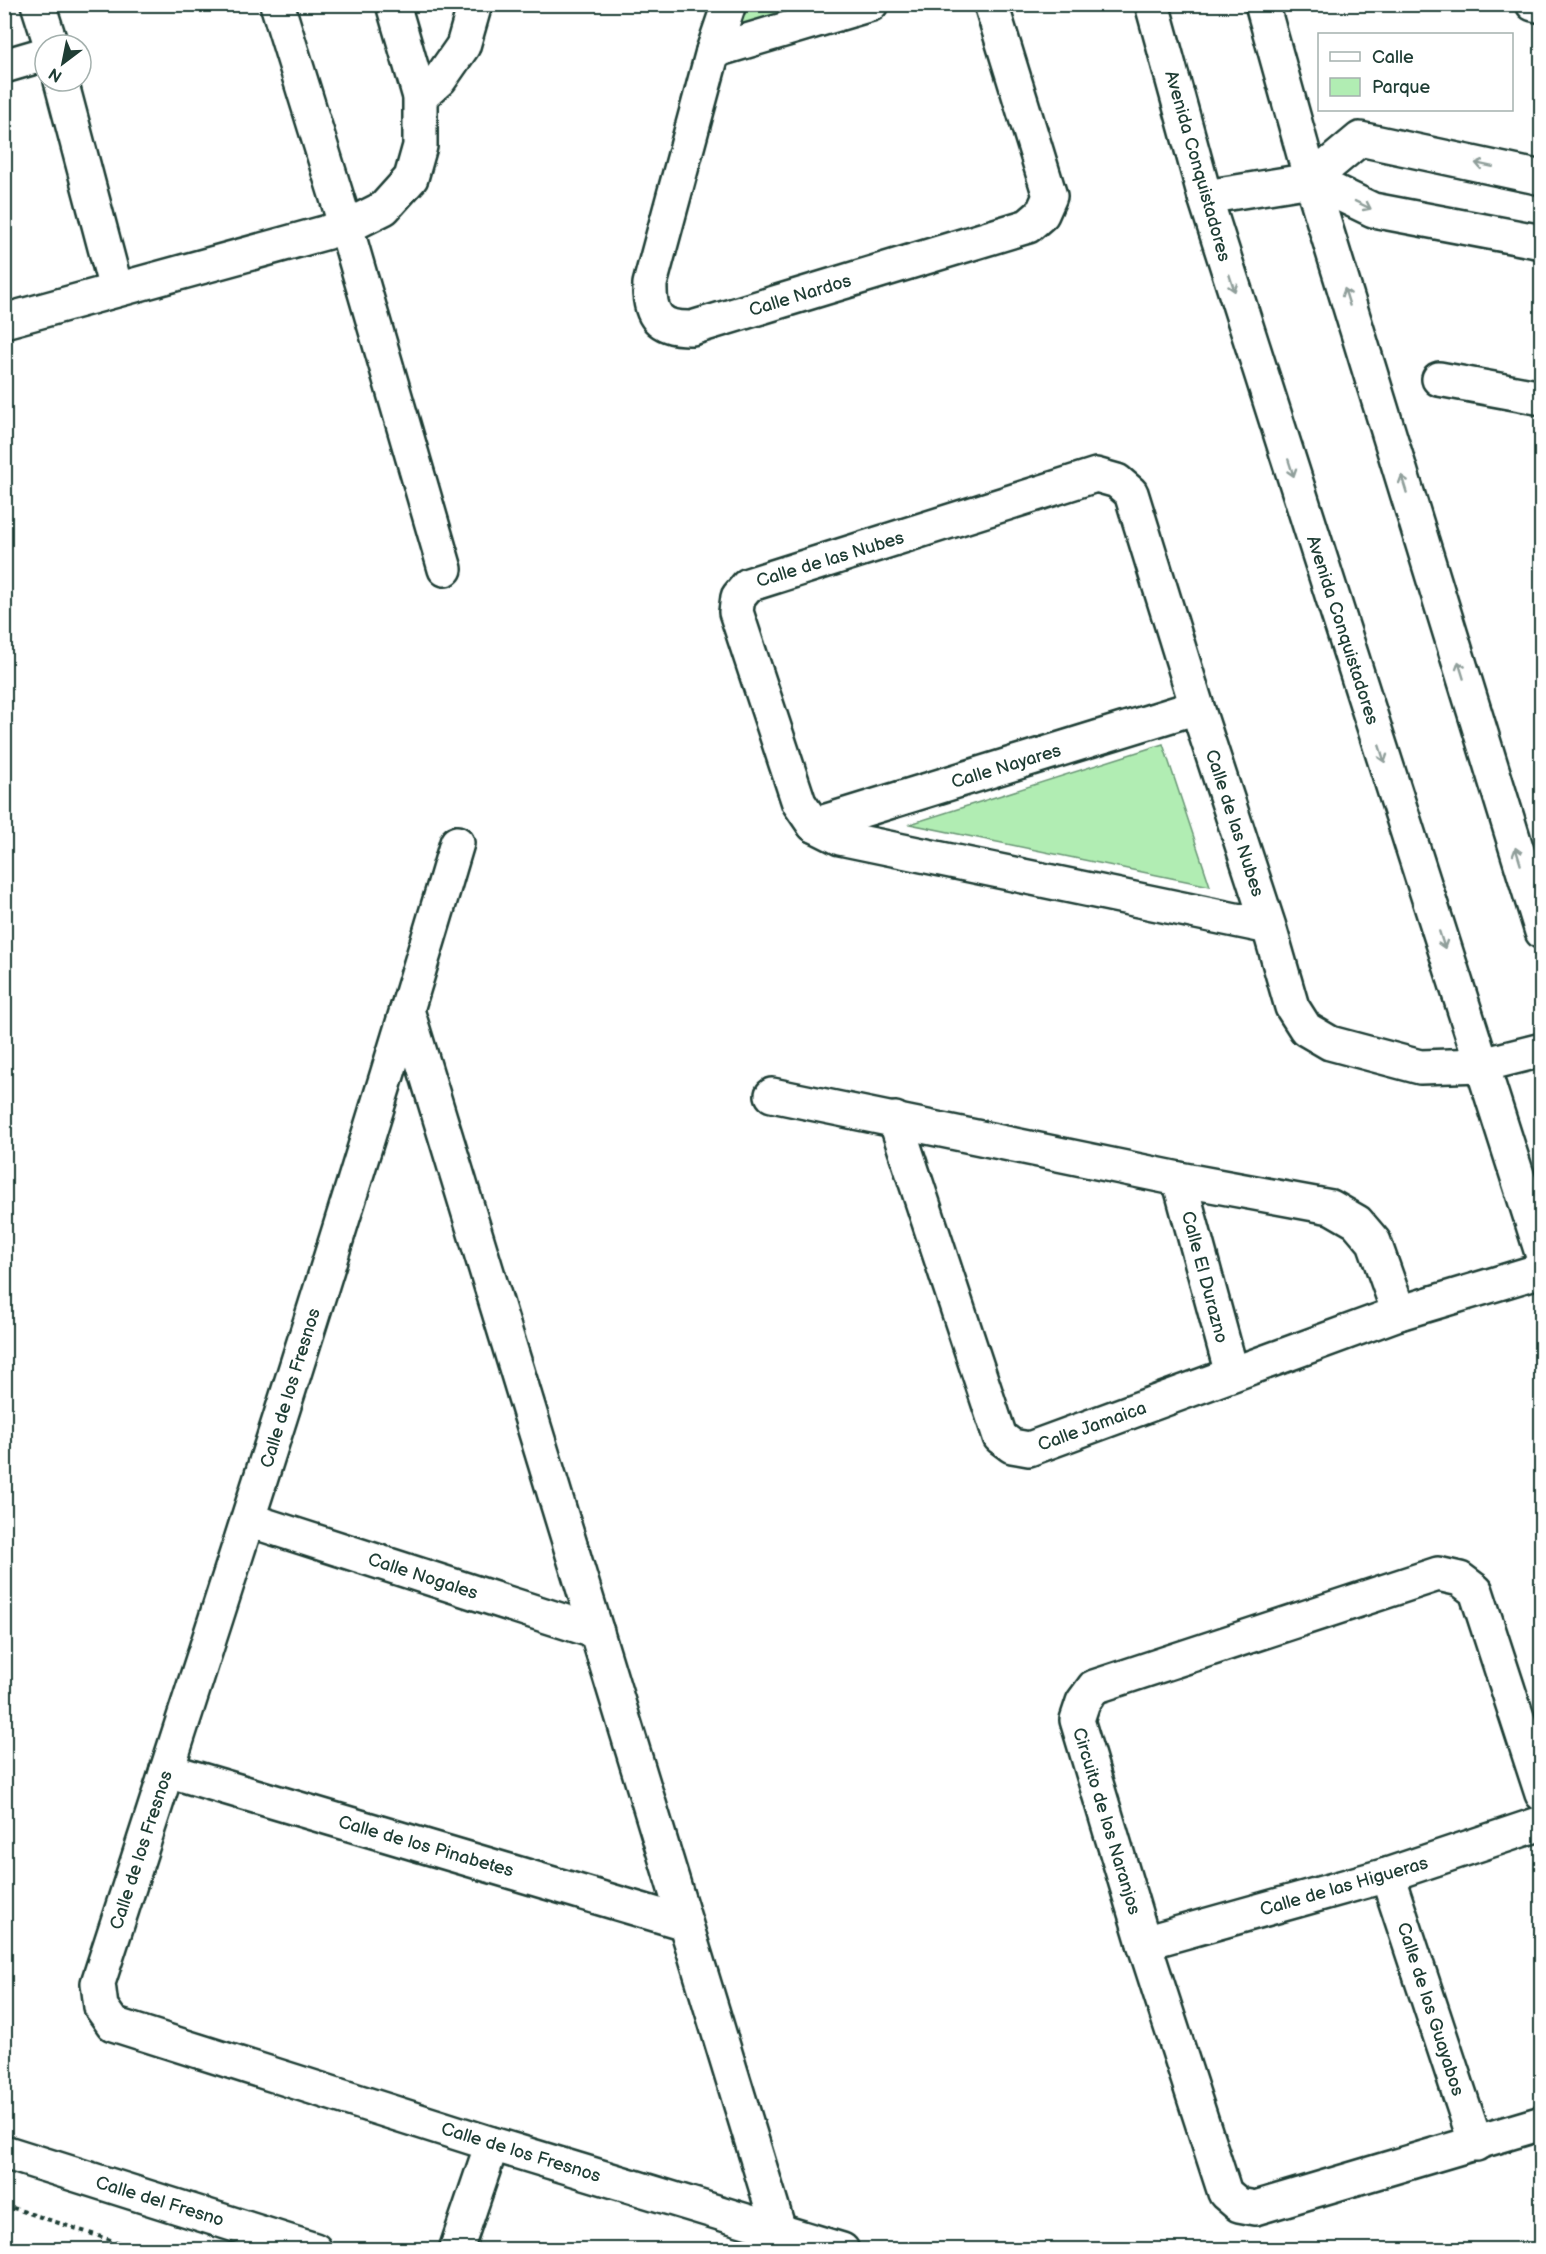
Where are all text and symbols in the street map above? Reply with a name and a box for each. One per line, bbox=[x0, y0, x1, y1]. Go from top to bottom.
north arrow bbox=[33, 33, 93, 93]
legend bbox=[1318, 33, 1513, 111]
text: Calle bbox=[1372, 47, 1414, 68]
text: N bbox=[46, 63, 66, 86]
street label: Avenida Conquistadores bbox=[1160, 68, 1235, 264]
text: Parque bbox=[1372, 77, 1430, 98]
one-way arrow bbox=[1475, 159, 1494, 171]
one-way arrow bbox=[1354, 200, 1372, 212]
street label: Calle Nardos bbox=[747, 270, 854, 321]
one-way arrow bbox=[1227, 273, 1238, 292]
one-way arrow bbox=[1341, 288, 1352, 307]
one-way arrow bbox=[1286, 458, 1297, 477]
one-way arrow bbox=[1398, 475, 1409, 494]
street label: Calle de las Nubes bbox=[754, 527, 907, 592]
street label: Avenida Conquistadores bbox=[1302, 533, 1383, 727]
one-way arrow bbox=[1455, 661, 1466, 680]
street label: Calle Nayares bbox=[949, 740, 1064, 793]
one-way arrow bbox=[1378, 744, 1389, 763]
street label: Calle de las Nubes bbox=[1201, 747, 1268, 899]
one-way arrow bbox=[1512, 847, 1523, 866]
one-way arrow bbox=[1437, 930, 1448, 949]
street label: Calle El Durazno bbox=[1177, 1209, 1232, 1345]
street label: Calle de los Fresnos bbox=[256, 1306, 325, 1471]
street label: Calle Jamaica bbox=[1035, 1397, 1149, 1456]
street label: Calle Nogales bbox=[365, 1549, 481, 1604]
street label: Circuito de los Naranjos bbox=[1068, 1725, 1145, 1917]
street label: Calle de los Fresnos bbox=[106, 1768, 177, 1932]
street label: Calle de los Pinabetes bbox=[336, 1811, 516, 1882]
street label: Calle de las Higueras bbox=[1258, 1852, 1431, 1921]
street label: Calle de los Guayabos bbox=[1393, 1920, 1468, 2099]
street label: Calle de los Fresnos bbox=[438, 2118, 603, 2187]
street label: Calle del Fresno bbox=[93, 2172, 227, 2231]

